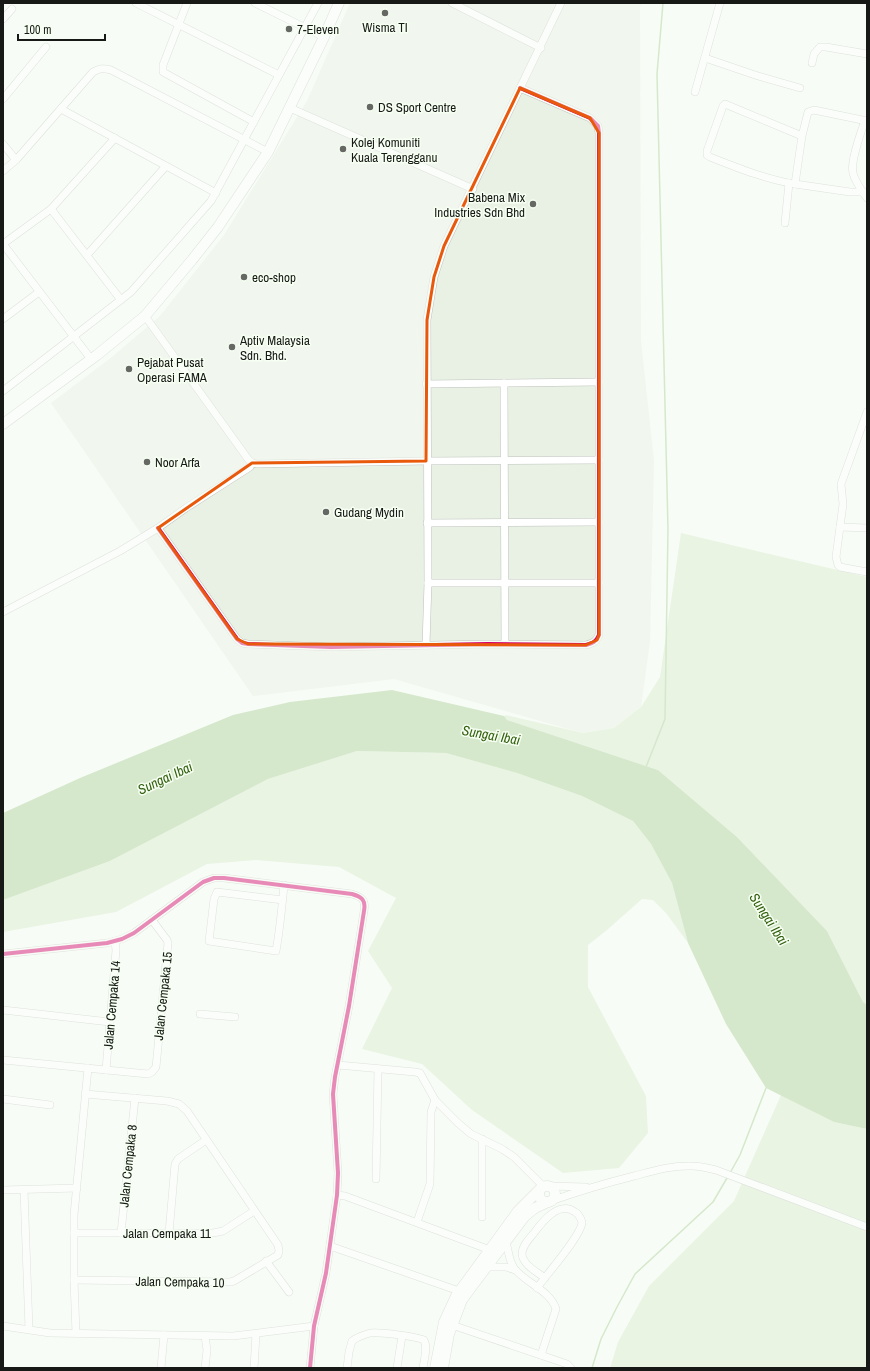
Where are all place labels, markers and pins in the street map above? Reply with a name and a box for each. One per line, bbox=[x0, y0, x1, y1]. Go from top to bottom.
marker: Wisma TI bbox=[380, 8, 390, 18]
place label: Wisma TI bbox=[362, 19, 408, 36]
place label: 7-Eleven bbox=[297, 21, 339, 38]
marker: 7-Eleven bbox=[284, 24, 294, 34]
place label: DS Sport Centre bbox=[378, 99, 456, 116]
marker: DS Sport Centre bbox=[365, 102, 375, 112]
place label: Kolej Komuniti Kuala Terengganu bbox=[351, 134, 437, 166]
marker: Kolej Komuniti Kuala Terengganu bbox=[338, 144, 348, 154]
place label: Babena Mix Industries Sdn Bhd bbox=[434, 189, 526, 221]
marker: Babena Mix Industries Sdn Bhd bbox=[528, 199, 538, 209]
place label: eco-shop bbox=[252, 269, 296, 286]
marker: eco-shop bbox=[239, 272, 249, 282]
place label: Aptiv Malaysia Sdn. Bhd. bbox=[239, 332, 310, 364]
marker: Aptiv Malaysia Sdn. Bhd. bbox=[227, 342, 237, 352]
place label: Pejabat Pusat Operasi FAMA bbox=[137, 354, 208, 386]
marker: Pejabat Pusat Operasi FAMA bbox=[124, 364, 134, 374]
place label: Noor Arfa bbox=[155, 454, 200, 471]
marker: Noor Arfa bbox=[142, 457, 152, 467]
place label: Gudang Mydin bbox=[334, 504, 404, 521]
marker: Gudang Mydin bbox=[321, 507, 331, 517]

